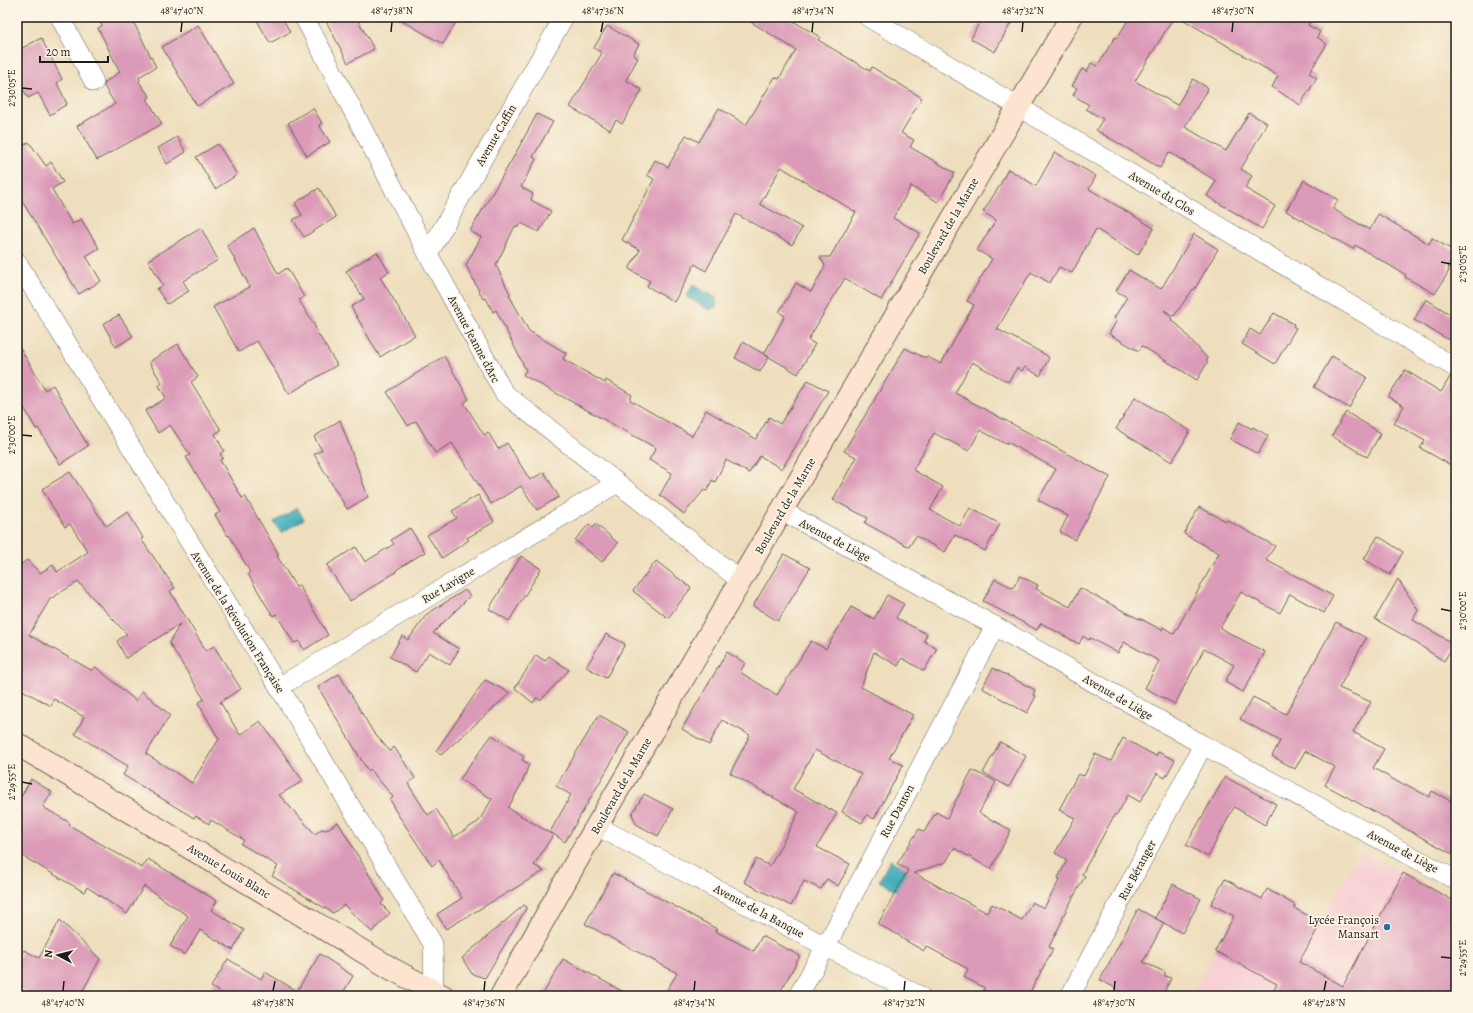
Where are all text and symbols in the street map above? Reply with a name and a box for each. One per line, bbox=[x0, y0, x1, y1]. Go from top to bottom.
text: 48°47'40"N bbox=[161, 4, 203, 17]
text: 48°47'38"N bbox=[371, 4, 413, 17]
text: 48°47'36"N bbox=[582, 4, 624, 17]
text: 48°47'34"N bbox=[792, 4, 834, 17]
text: 48°47'32"N bbox=[1002, 4, 1044, 17]
text: 48°47'30"N bbox=[1212, 4, 1254, 17]
scale bar bbox=[40, 38, 108, 64]
text: 20 m bbox=[46, 44, 70, 60]
text: 2°30'05"E bbox=[5, 69, 18, 107]
street label: Avenue Caffin bbox=[471, 101, 520, 170]
street label: Avenue du Clos bbox=[1125, 166, 1198, 219]
street label: Boulevard de la Marne bbox=[914, 175, 982, 277]
text: 2°30'05"E bbox=[1456, 245, 1469, 283]
street label: Avenue Jeanne d'Arc bbox=[444, 291, 504, 386]
text: 2°30'00"E bbox=[5, 416, 18, 454]
street label: Boulevard de la Marne bbox=[751, 455, 819, 557]
street label: Avenue de Liège bbox=[796, 514, 873, 565]
street label: Avenue de la Révolution Française bbox=[187, 547, 289, 696]
street label: Rue Lavigne bbox=[418, 563, 478, 607]
text: 2°30'00"E bbox=[1456, 592, 1469, 630]
street label: Avenue de Liège bbox=[1079, 670, 1156, 724]
street label: Boulevard de la Marne bbox=[587, 735, 655, 837]
text: 2°29'55"E bbox=[5, 764, 18, 800]
street label: Rue Danton bbox=[876, 781, 918, 841]
street label: Avenue de Liège bbox=[1364, 825, 1441, 876]
street label: Rue Béranger bbox=[1114, 837, 1160, 903]
street label: Avenue Louis Blanc bbox=[183, 839, 274, 902]
street label: Avenue de la Banque bbox=[710, 880, 807, 942]
place label: Lycée François Mansart bbox=[1308, 912, 1379, 942]
marker: Lycée François Mansart bbox=[1382, 922, 1392, 932]
north arrow bbox=[38, 935, 78, 975]
text: 2°29'55"E bbox=[1456, 940, 1469, 976]
text: N bbox=[41, 949, 57, 959]
text: 48°47'40"N bbox=[42, 996, 84, 1009]
text: 48°47'38"N bbox=[252, 996, 294, 1009]
text: 48°47'36"N bbox=[463, 996, 505, 1009]
text: 48°47'34"N bbox=[673, 996, 715, 1009]
text: 48°47'32"N bbox=[883, 996, 925, 1009]
text: 48°47'30"N bbox=[1093, 996, 1135, 1009]
text: 48°47'28"N bbox=[1303, 996, 1345, 1009]

